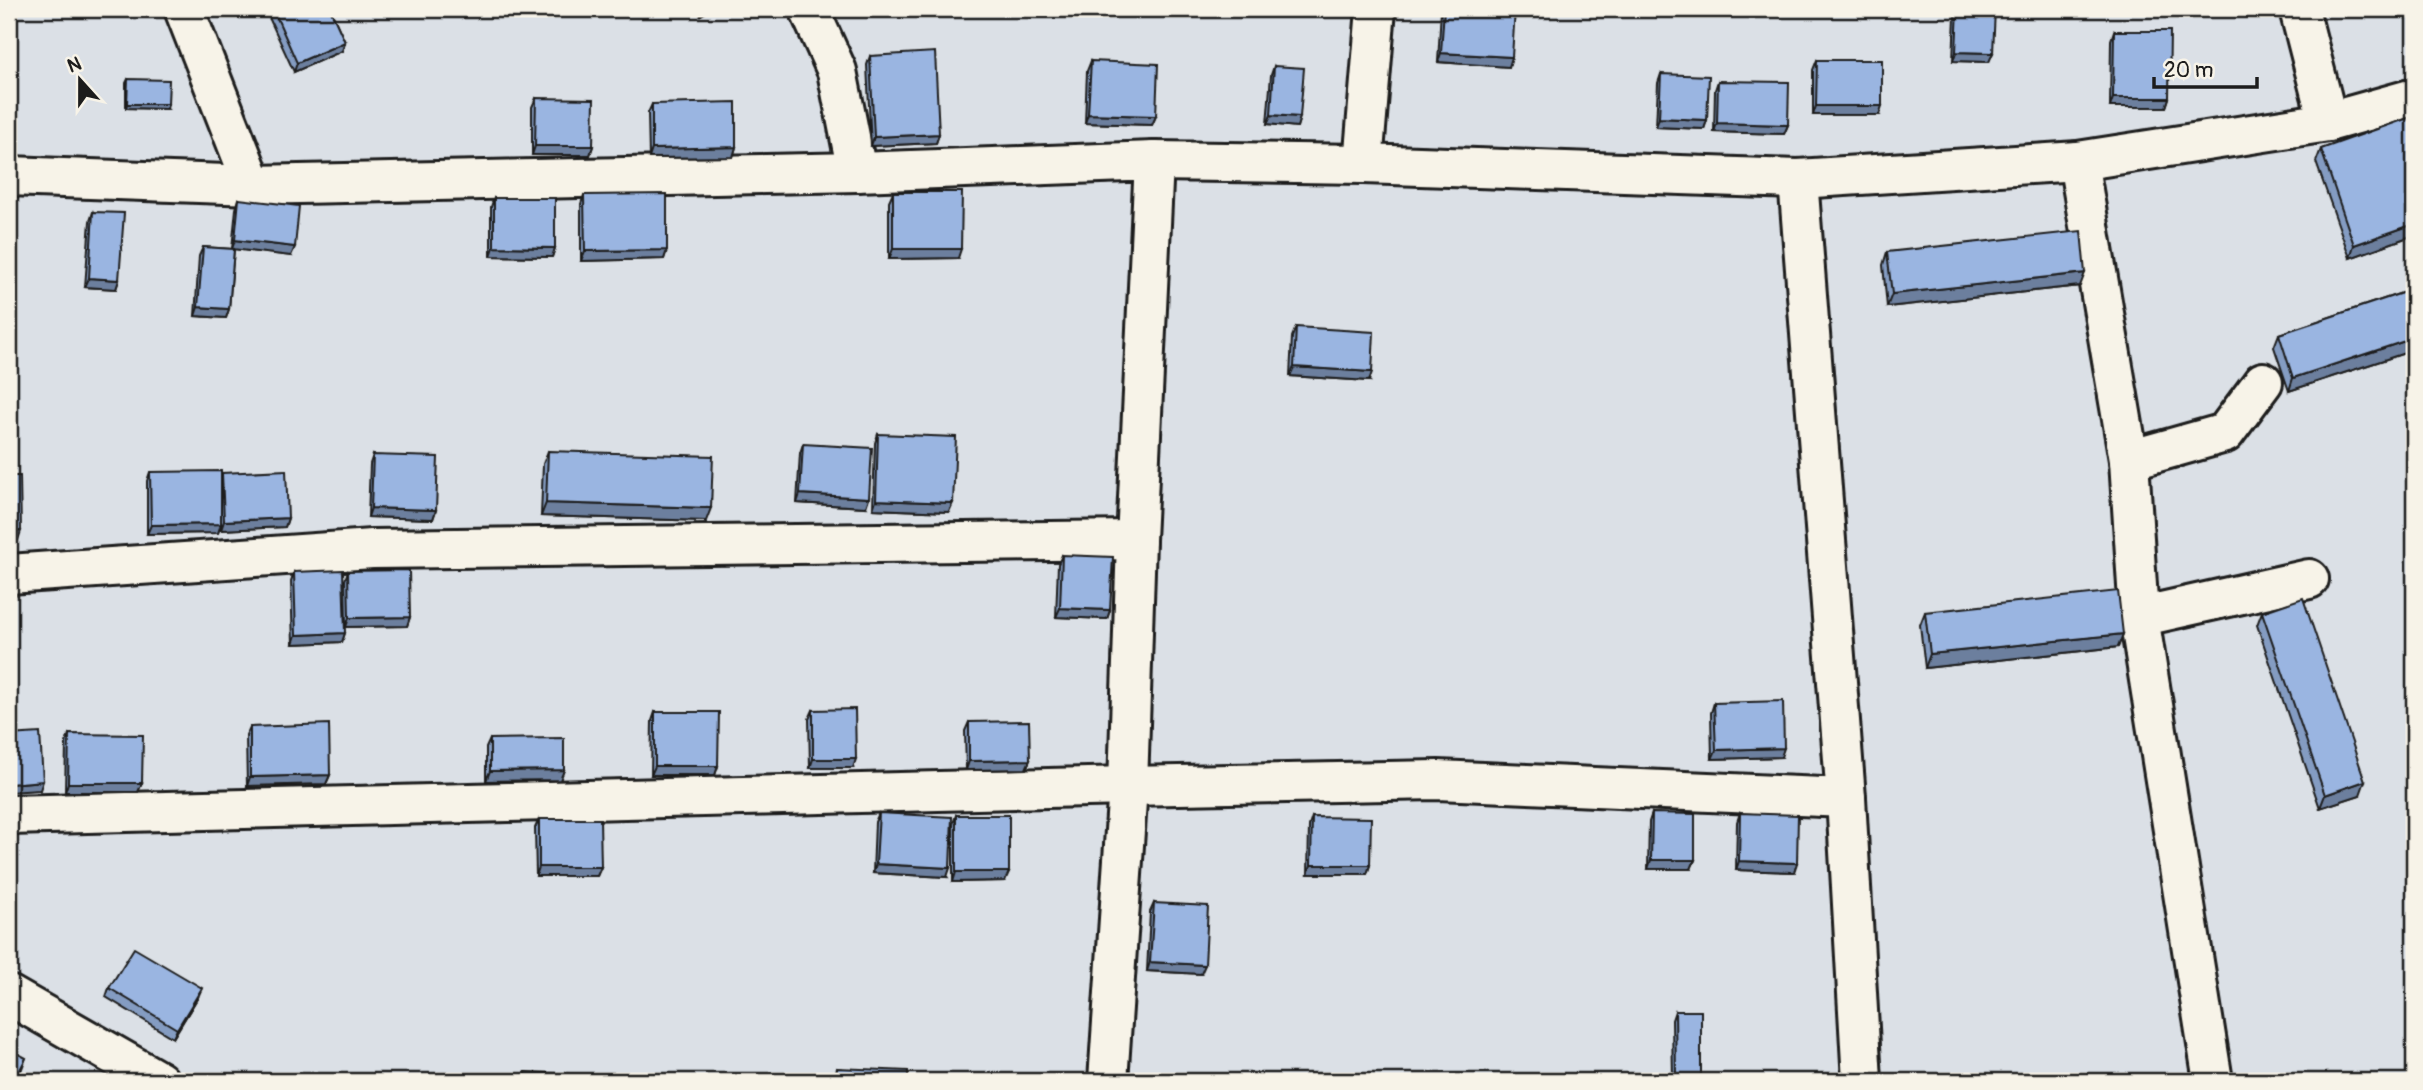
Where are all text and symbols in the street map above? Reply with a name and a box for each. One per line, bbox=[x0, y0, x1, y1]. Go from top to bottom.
north arrow bbox=[46, 46, 116, 116]
scale bar bbox=[2154, 46, 2257, 90]
text: N bbox=[64, 52, 85, 79]
text: 20 m bbox=[2164, 57, 2213, 84]

